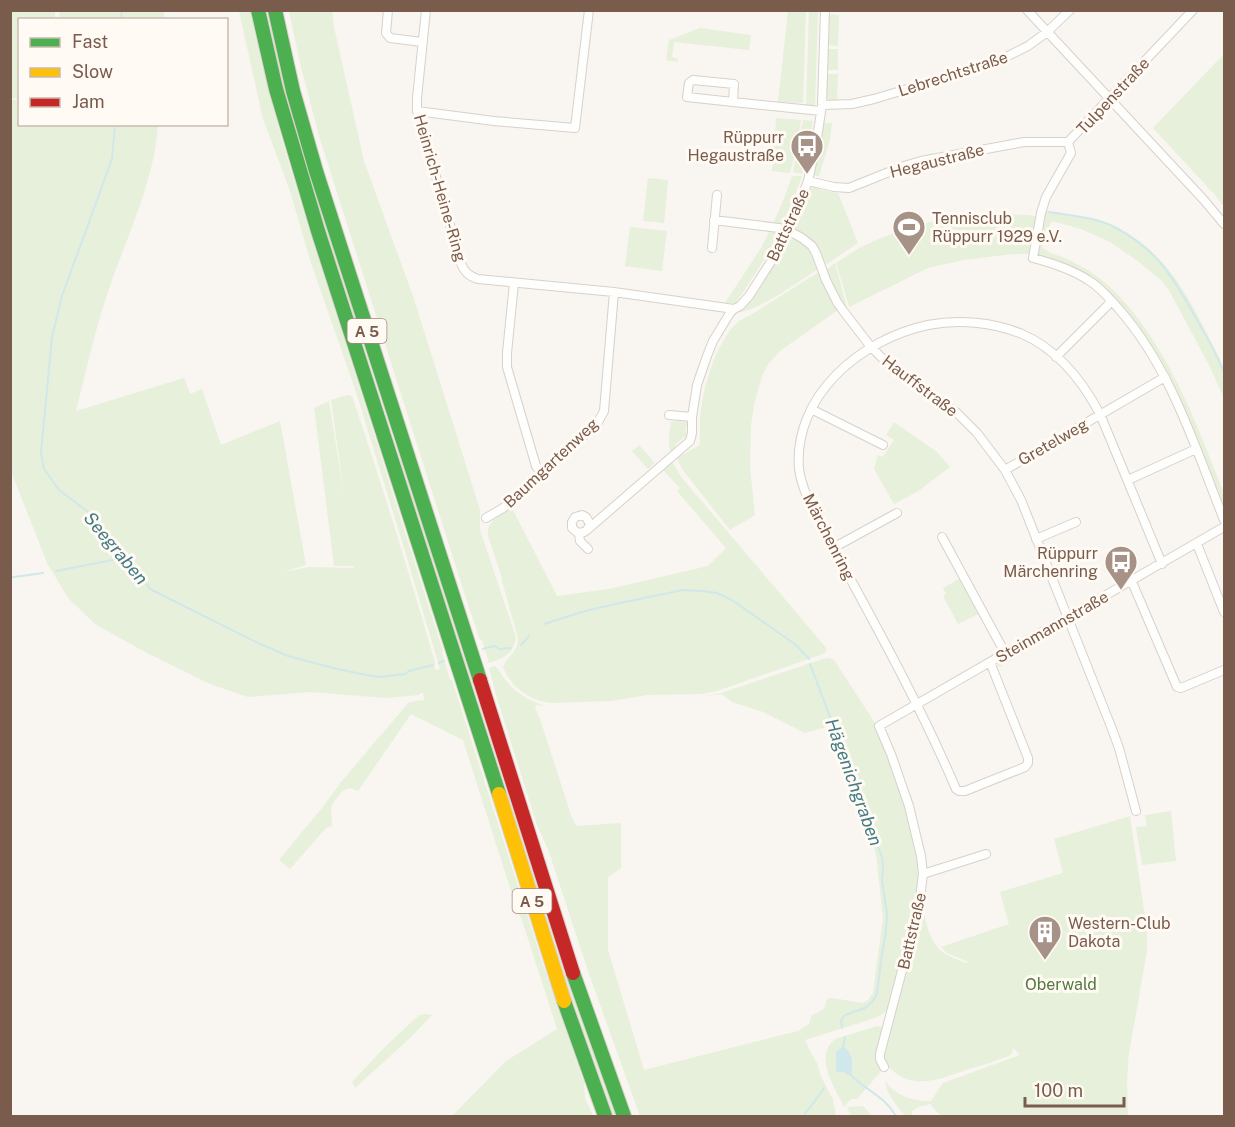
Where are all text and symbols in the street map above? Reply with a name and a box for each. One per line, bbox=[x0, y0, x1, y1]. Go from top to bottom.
legend bbox=[18, 18, 228, 126]
text: Fast bbox=[72, 31, 108, 52]
street label: Lebrechtstraße bbox=[896, 47, 1010, 101]
street label: Tulpenstraße bbox=[1073, 54, 1153, 138]
text: Slow bbox=[72, 61, 113, 82]
text: Jam bbox=[72, 91, 105, 112]
street label: Heinrich-Heine-Ring bbox=[410, 112, 470, 264]
place label: Rüppurr Hegaustraße bbox=[688, 128, 784, 165]
bus stop icon: Rüppurr Hegaustraße bbox=[789, 128, 825, 175]
street label: Hegaustraße bbox=[888, 140, 986, 182]
street label: Battstraße bbox=[763, 185, 813, 265]
sports icon: Tennisclub Rüppurr 1929 e.V. bbox=[891, 209, 927, 256]
place label: Tennisclub Rüppurr 1929 e.V. bbox=[932, 209, 1062, 246]
road number: A 5 bbox=[348, 319, 386, 343]
street label: Hauffstraße bbox=[878, 351, 962, 421]
street label: Baumgartenweg bbox=[500, 414, 602, 512]
street label: Gretelweg bbox=[1015, 414, 1091, 470]
street label: Märchenring bbox=[799, 490, 859, 584]
water label: Seegraben bbox=[80, 507, 152, 589]
place label: Rüppurr Märchenring bbox=[1003, 544, 1098, 581]
bus stop icon: Rüppurr Märchenring bbox=[1103, 544, 1139, 591]
street label: Steinmannstraße bbox=[992, 587, 1112, 667]
water label: Hägenichgraben bbox=[821, 715, 887, 849]
road number: A 5 bbox=[512, 889, 552, 913]
street label: Battstraße bbox=[894, 891, 930, 971]
building icon: Western-Club Dakota bbox=[1027, 914, 1063, 961]
place label: Western-Club Dakota bbox=[1068, 914, 1171, 951]
park label: Oberwald bbox=[1025, 975, 1097, 994]
scale bar bbox=[1025, 1070, 1124, 1108]
text: 100 m bbox=[1034, 1080, 1083, 1101]

